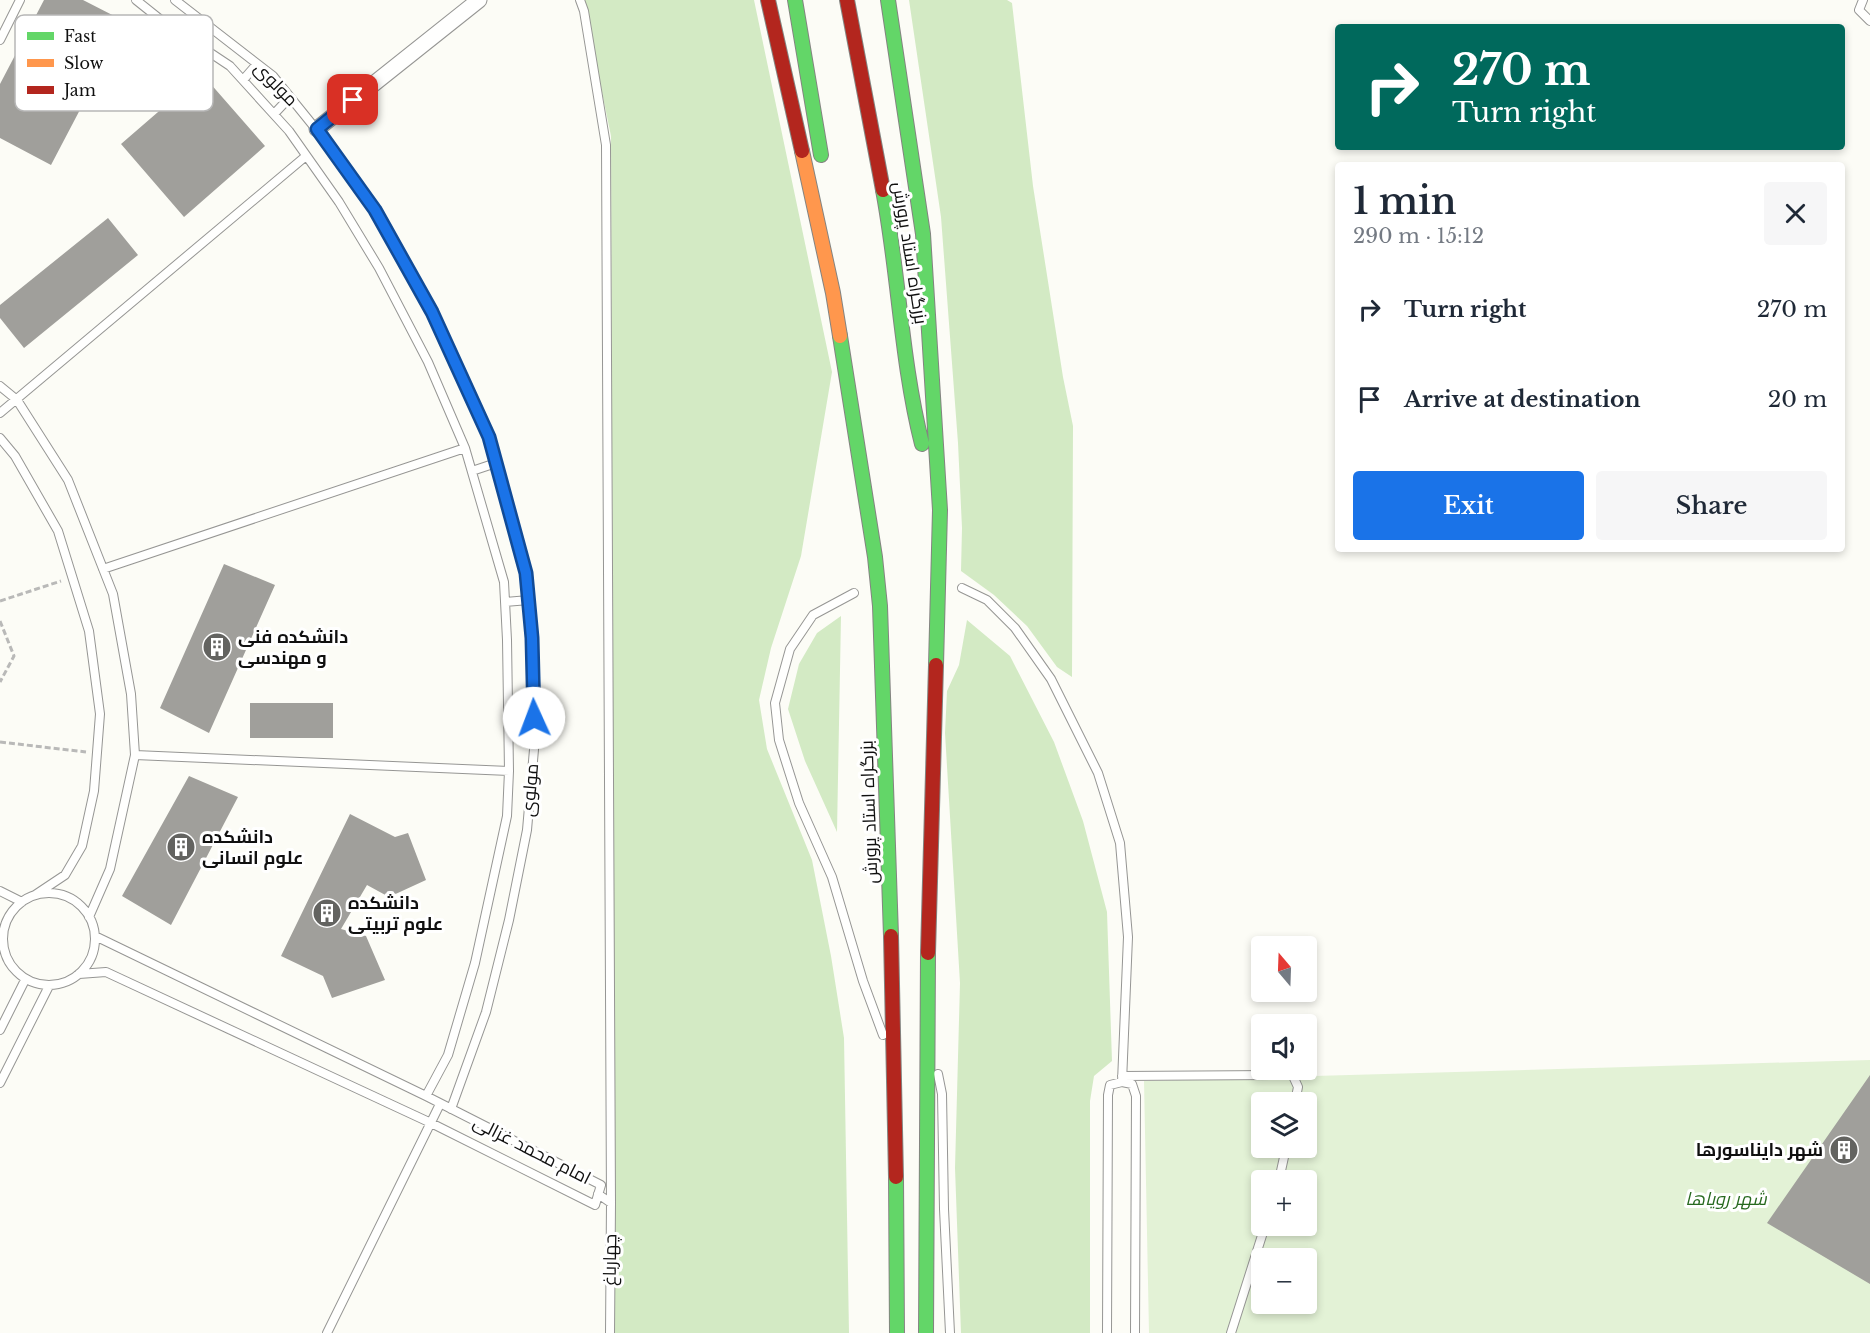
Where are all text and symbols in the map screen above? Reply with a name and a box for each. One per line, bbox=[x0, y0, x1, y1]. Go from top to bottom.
legend bbox=[15, 15, 213, 111]
text: Fast bbox=[64, 26, 96, 46]
text: 270 m bbox=[1452, 44, 1590, 96]
icon: right bbox=[1353, 48, 1431, 126]
text: Slow bbox=[64, 53, 104, 73]
street label: مولوی bbox=[250, 57, 302, 111]
pin bbox=[327, 74, 378, 125]
text: Jam bbox=[62, 80, 96, 100]
icon: arrive bbox=[336, 83, 369, 116]
text: Turn right bbox=[1452, 96, 1596, 129]
text: 1 min bbox=[1353, 179, 1457, 224]
street label: بزرگراه استاد پرورش bbox=[887, 180, 932, 326]
button: close bbox=[1764, 182, 1827, 245]
text: 290 m · 15:12 bbox=[1353, 224, 1484, 248]
icon: right bbox=[1353, 293, 1386, 326]
text: Turn right bbox=[1404, 296, 1526, 323]
text: 270 m bbox=[1757, 296, 1827, 323]
icon: arrive bbox=[1353, 383, 1386, 416]
text: Arrive at destination bbox=[1404, 386, 1641, 413]
text: 20 m bbox=[1768, 386, 1827, 413]
button: Exit bbox=[1353, 471, 1584, 540]
button: Share bbox=[1596, 471, 1827, 540]
place label: دانشکده فنی و مهندسی bbox=[238, 626, 348, 669]
building icon: دانشکده فنی و مهندسی bbox=[201, 631, 233, 663]
position arrow bbox=[502, 686, 566, 750]
street label: بزرگراه استاد پرورش bbox=[855, 740, 884, 884]
street label: مولوی bbox=[517, 762, 543, 818]
place label: دانشکده علوم انسانی bbox=[202, 826, 303, 870]
building icon: دانشکده علوم انسانی bbox=[165, 831, 197, 863]
place label: دانشکده علوم تربیتی bbox=[348, 892, 443, 936]
building icon: دانشکده علوم تربیتی bbox=[311, 897, 343, 929]
north arrow bbox=[1251, 936, 1317, 1002]
map controls bbox=[1251, 936, 1317, 1314]
button: sound bbox=[1251, 1014, 1317, 1080]
button: layers bbox=[1251, 1092, 1317, 1158]
street label: امام محمد غزالی bbox=[469, 1111, 595, 1190]
building icon: شهر دایناسورها bbox=[1828, 1134, 1860, 1166]
place label: شهر دایناسورها bbox=[1696, 1139, 1823, 1161]
button: + bbox=[1251, 1170, 1317, 1236]
park label: شهر رویاها bbox=[1685, 1188, 1768, 1210]
street label: چهارباغ bbox=[599, 1234, 622, 1286]
button: − bbox=[1251, 1248, 1317, 1314]

